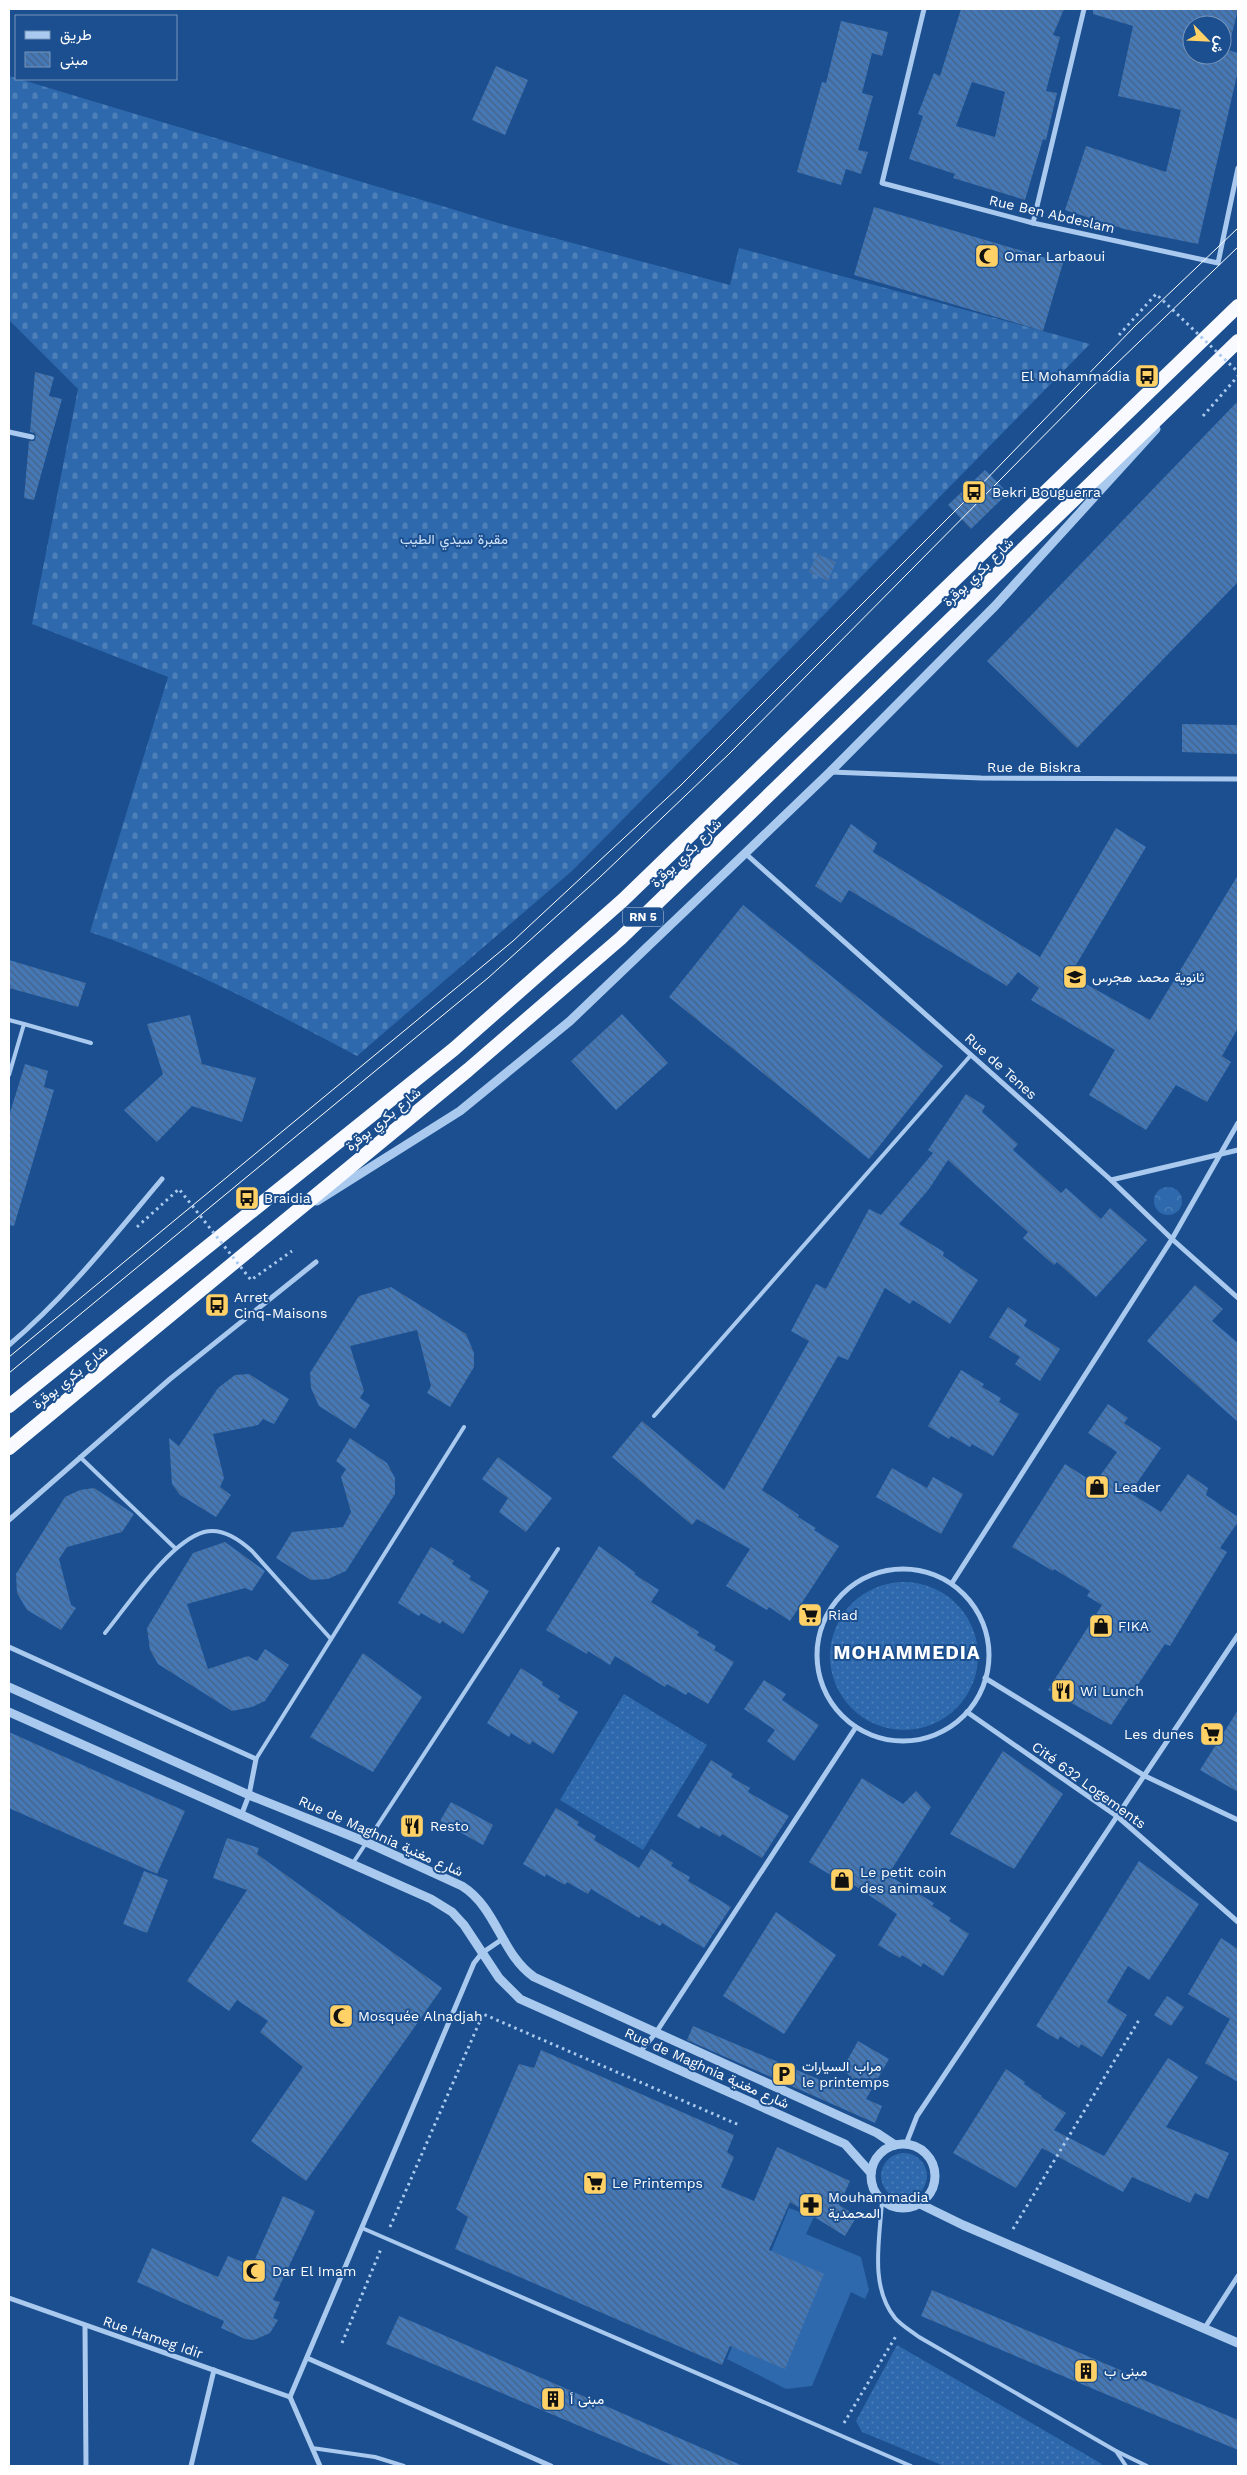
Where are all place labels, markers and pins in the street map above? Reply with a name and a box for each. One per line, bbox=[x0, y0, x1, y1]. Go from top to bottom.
mosque icon: Omar Larbaoui bbox=[974, 243, 1000, 269]
place label: Omar Larbaoui bbox=[1004, 248, 1105, 264]
bus stop icon: El Mohammadia bbox=[1134, 363, 1160, 389]
place label: El Mohammadia bbox=[1021, 368, 1130, 384]
bus stop icon: Bekri Bouguerra bbox=[961, 479, 987, 505]
place label: Bekri Bouguerra bbox=[992, 484, 1101, 500]
school or university icon: ثانوية محمد هجرس bbox=[1062, 964, 1088, 990]
place label: ثانوية محمد هجرس bbox=[1092, 969, 1205, 986]
bus stop icon: Braidia bbox=[234, 1185, 260, 1211]
place label: Braidia bbox=[264, 1190, 311, 1206]
place label: Arret Cinq-Maisons bbox=[234, 1289, 327, 1321]
bus stop icon: Arret Cinq-Maisons bbox=[204, 1292, 230, 1318]
shop icon: Leader bbox=[1084, 1474, 1110, 1500]
place label: Leader bbox=[1114, 1479, 1161, 1495]
supermarket icon: Riad bbox=[797, 1602, 823, 1628]
place label: Riad bbox=[828, 1607, 858, 1623]
shop icon: FIKA bbox=[1088, 1613, 1114, 1639]
place label: FIKA bbox=[1118, 1618, 1149, 1634]
restaurant icon: Wi Lunch bbox=[1050, 1678, 1076, 1704]
place label: Wi Lunch bbox=[1080, 1683, 1144, 1699]
supermarket icon: Les dunes bbox=[1199, 1721, 1225, 1747]
place label: Les dunes bbox=[1124, 1726, 1194, 1742]
restaurant icon: Resto bbox=[399, 1813, 425, 1839]
place label: Resto bbox=[430, 1818, 469, 1834]
place label: Le petit coin des animaux bbox=[860, 1864, 947, 1896]
shop icon: Le petit coin des animaux bbox=[829, 1867, 855, 1893]
mosque icon: Mosquée Alnadjah bbox=[328, 2003, 354, 2029]
place label: Mosquée Alnadjah bbox=[358, 2008, 483, 2024]
place label: مراب السيارات le printemps bbox=[802, 2058, 889, 2090]
parking icon: مراب السيارات le printemps bbox=[771, 2061, 797, 2087]
supermarket icon: Le Printemps bbox=[582, 2170, 608, 2196]
place label: Le Printemps bbox=[612, 2175, 703, 2191]
place label: Mouhammadia المحمدية bbox=[828, 2189, 929, 2221]
pharmacy icon: Mouhammadia المحمدية bbox=[798, 2192, 824, 2218]
mosque icon: Dar El Imam bbox=[241, 2258, 267, 2284]
place label: Dar El Imam bbox=[272, 2263, 356, 2279]
building icon: مبنى ب bbox=[1073, 2358, 1099, 2384]
place label: مبنى ب bbox=[1104, 2363, 1147, 2380]
building icon: مبنى أ bbox=[540, 2386, 566, 2412]
place label: مبنى أ bbox=[570, 2391, 604, 2408]

